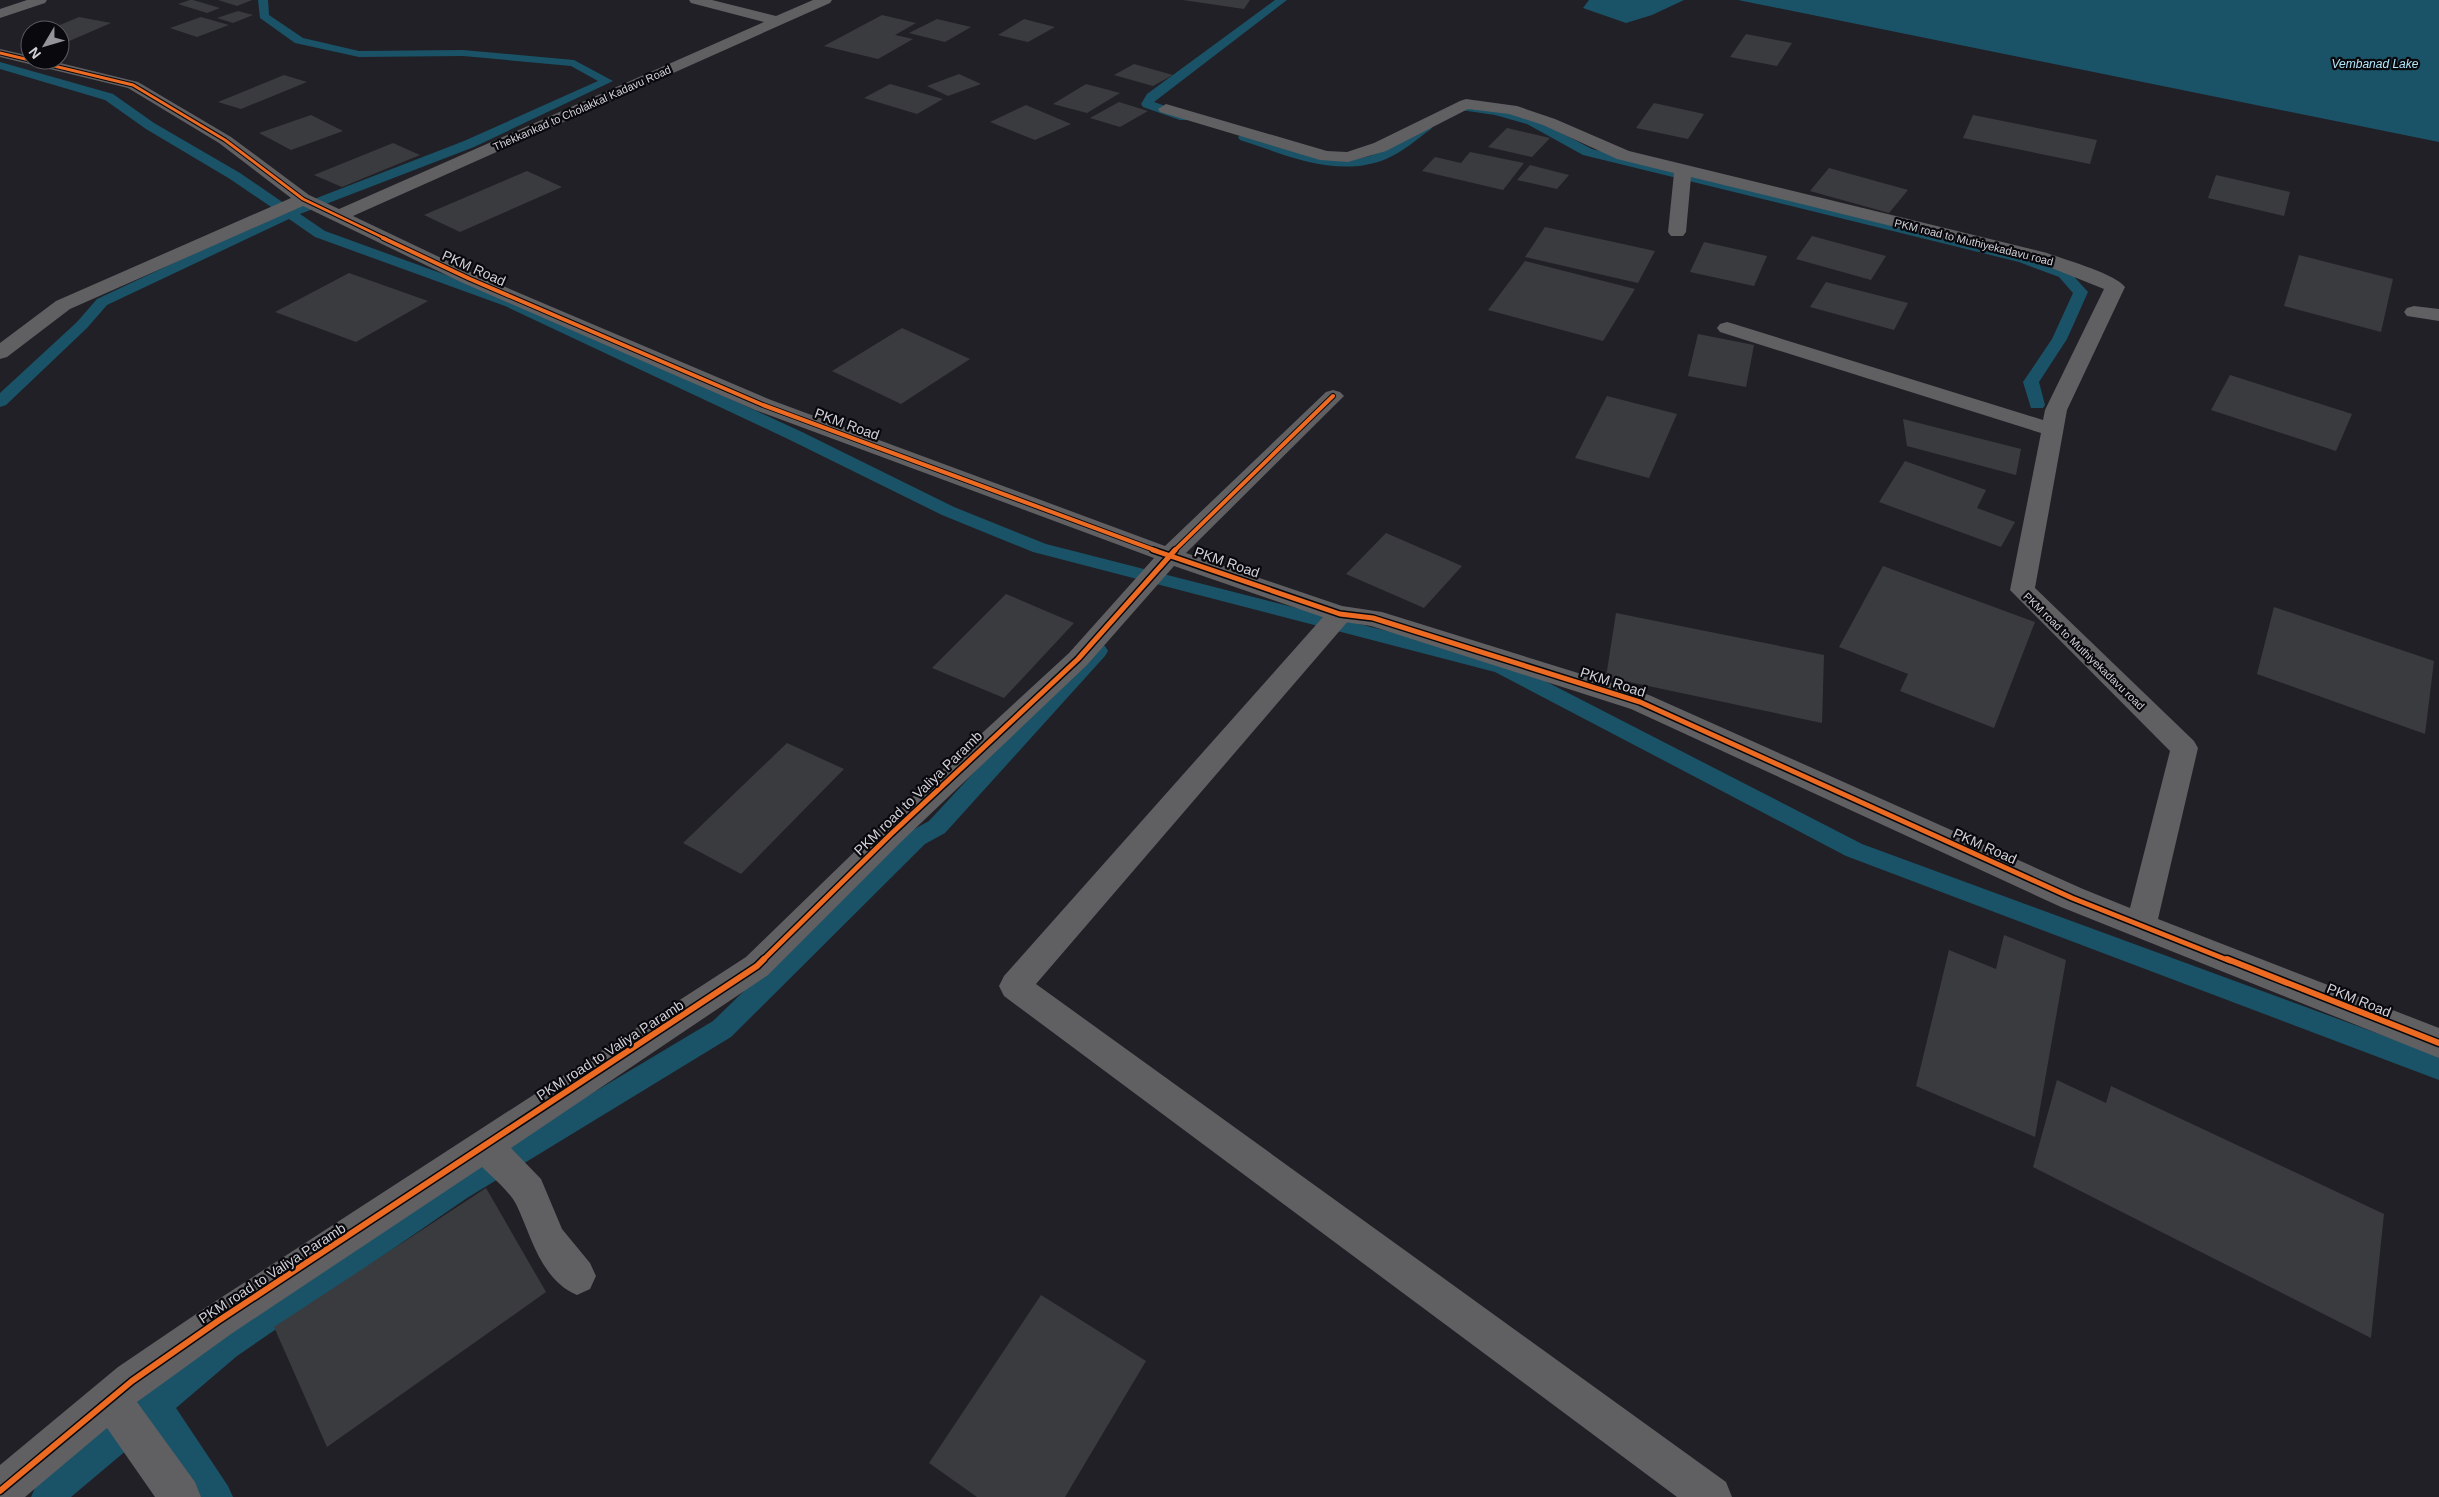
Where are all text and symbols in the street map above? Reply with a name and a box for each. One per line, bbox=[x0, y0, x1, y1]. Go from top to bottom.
north arrow bbox=[20, 20, 70, 70]
text: N bbox=[25, 44, 44, 62]
water label: Vembanad Lake bbox=[2332, 57, 2419, 71]
street label: Thekkankad to Cholakkal Kadavu Road bbox=[491, 63, 673, 153]
street label: PKM road to Muthiyekadavu road bbox=[1893, 216, 2055, 268]
street label: PKM Road bbox=[440, 247, 508, 289]
street label: PKM Road bbox=[812, 405, 882, 443]
street label: PKM Road bbox=[1192, 543, 1262, 581]
street label: PKM road to Muthiyekadavu road bbox=[2021, 590, 2147, 712]
street label: PKM Road bbox=[1578, 664, 1648, 700]
street label: PKM road to Valiya Paramb bbox=[851, 727, 985, 858]
street label: PKM Road bbox=[1951, 825, 2019, 867]
street label: PKM Road bbox=[2325, 980, 2393, 1020]
street label: PKM road to Valiya Paramb bbox=[534, 996, 687, 1103]
street label: PKM road to Valiya Paramb bbox=[196, 1219, 349, 1326]

